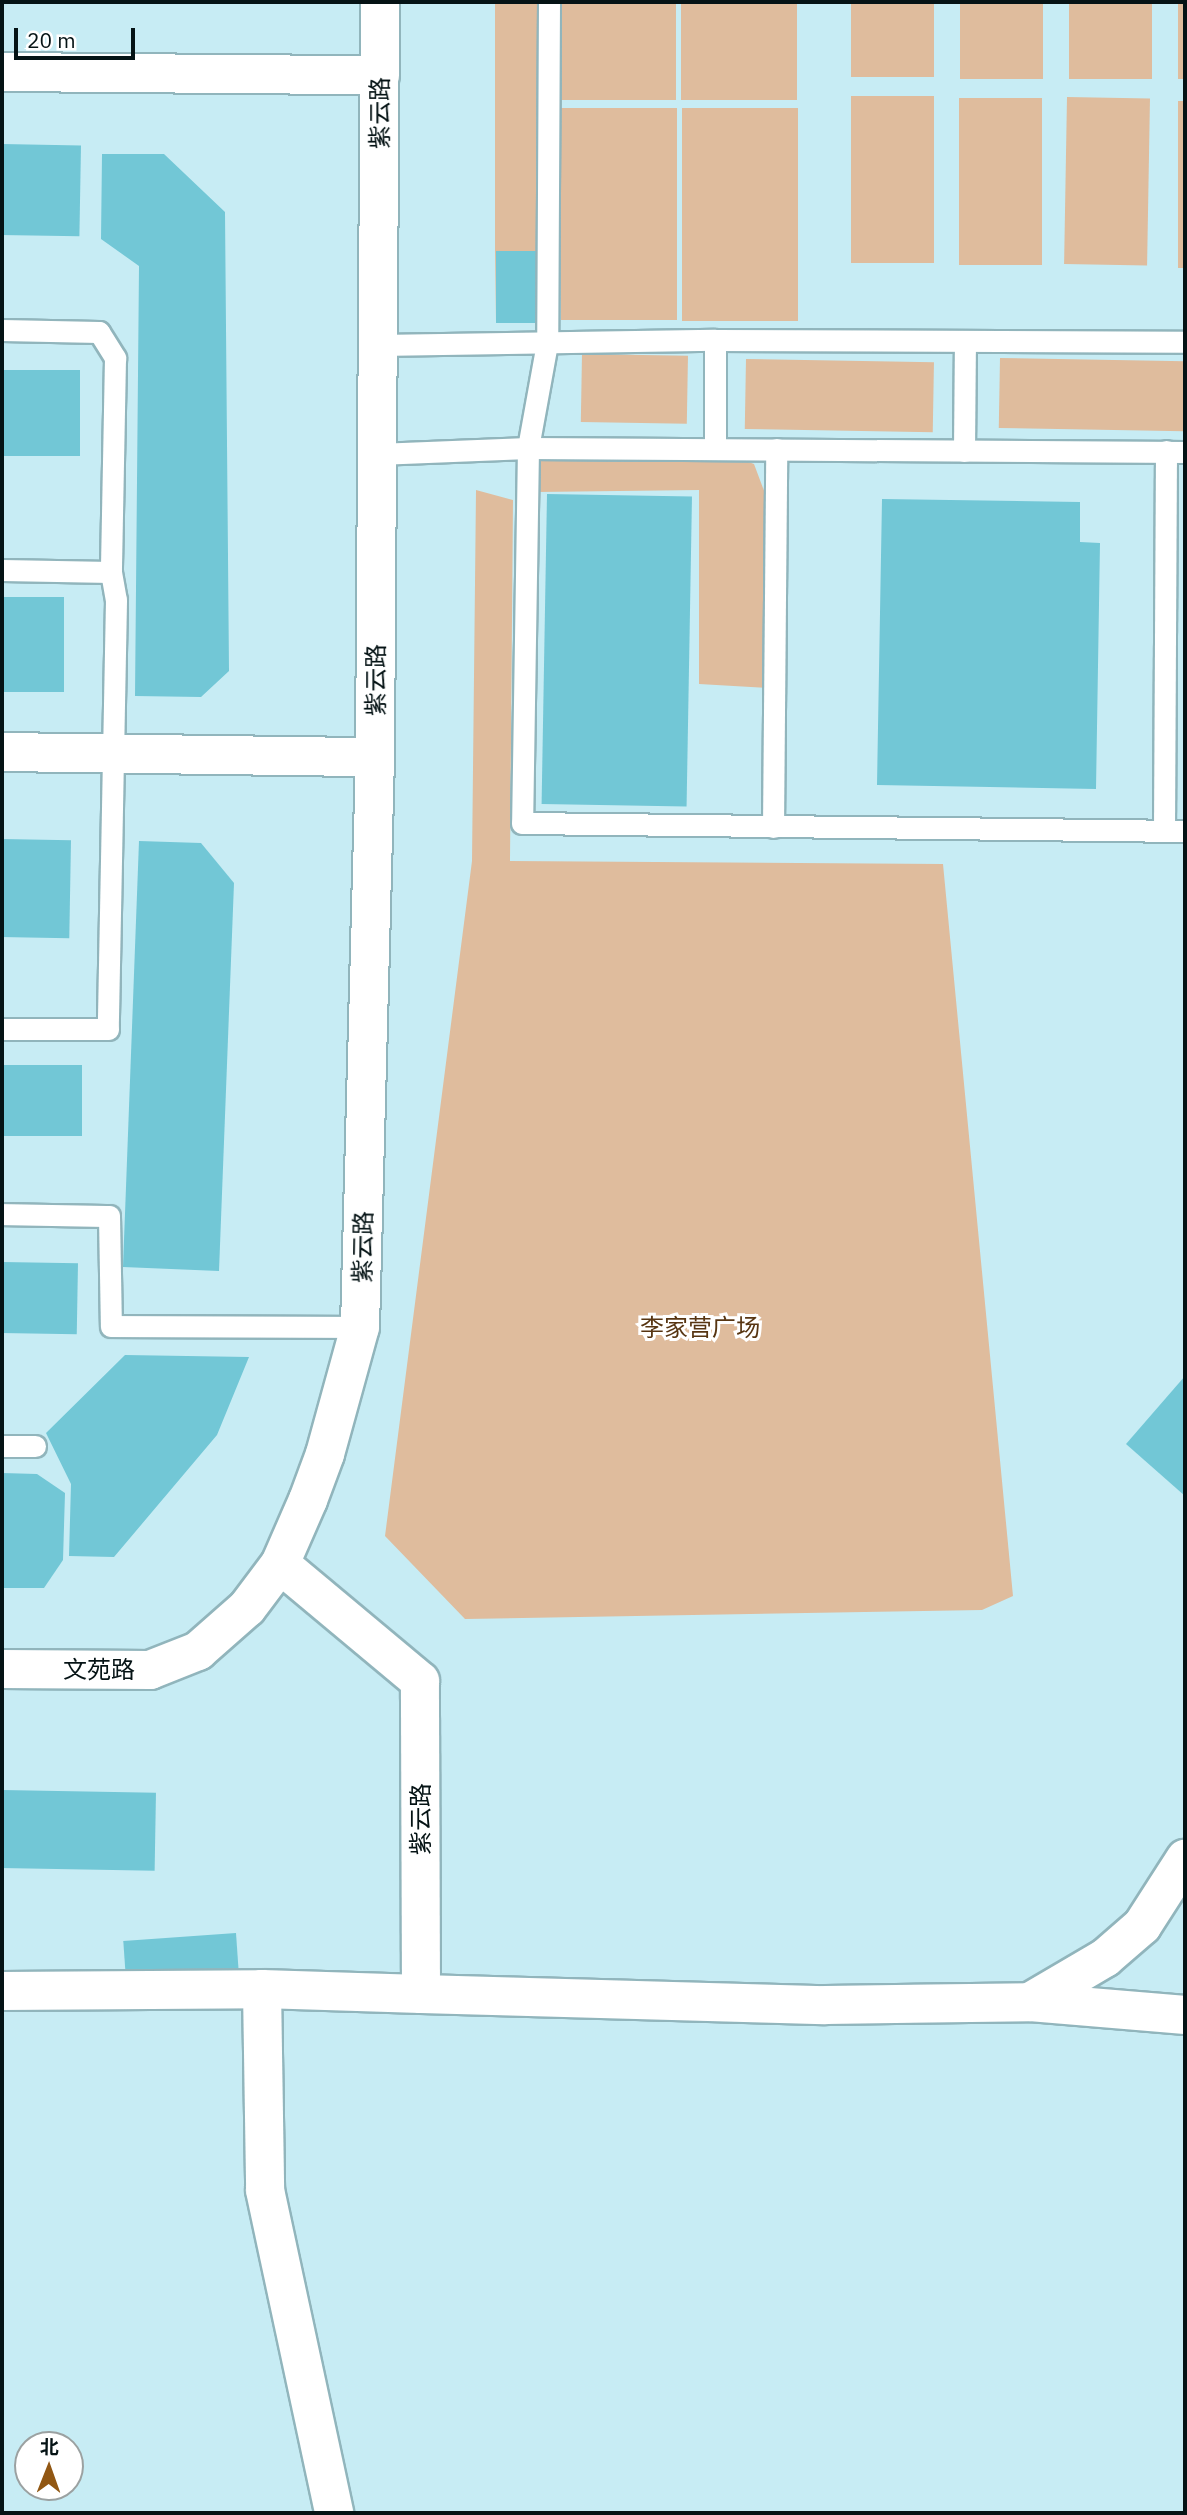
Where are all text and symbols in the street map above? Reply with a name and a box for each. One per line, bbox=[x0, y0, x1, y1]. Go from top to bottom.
scale bar bbox=[18, 14, 138, 58]
text: 20 m bbox=[27, 26, 76, 54]
street label: 紫云路 bbox=[366, 77, 394, 149]
street label: 紫云路 bbox=[362, 644, 390, 716]
street label: 紫云路 bbox=[348, 1211, 378, 1283]
park label: 李家营广场 bbox=[640, 1314, 760, 1342]
street label: 文苑路 bbox=[63, 1656, 135, 1684]
street label: 紫云路 bbox=[407, 1783, 435, 1855]
north arrow bbox=[14, 2431, 84, 2501]
text: 北 bbox=[40, 2435, 59, 2459]

